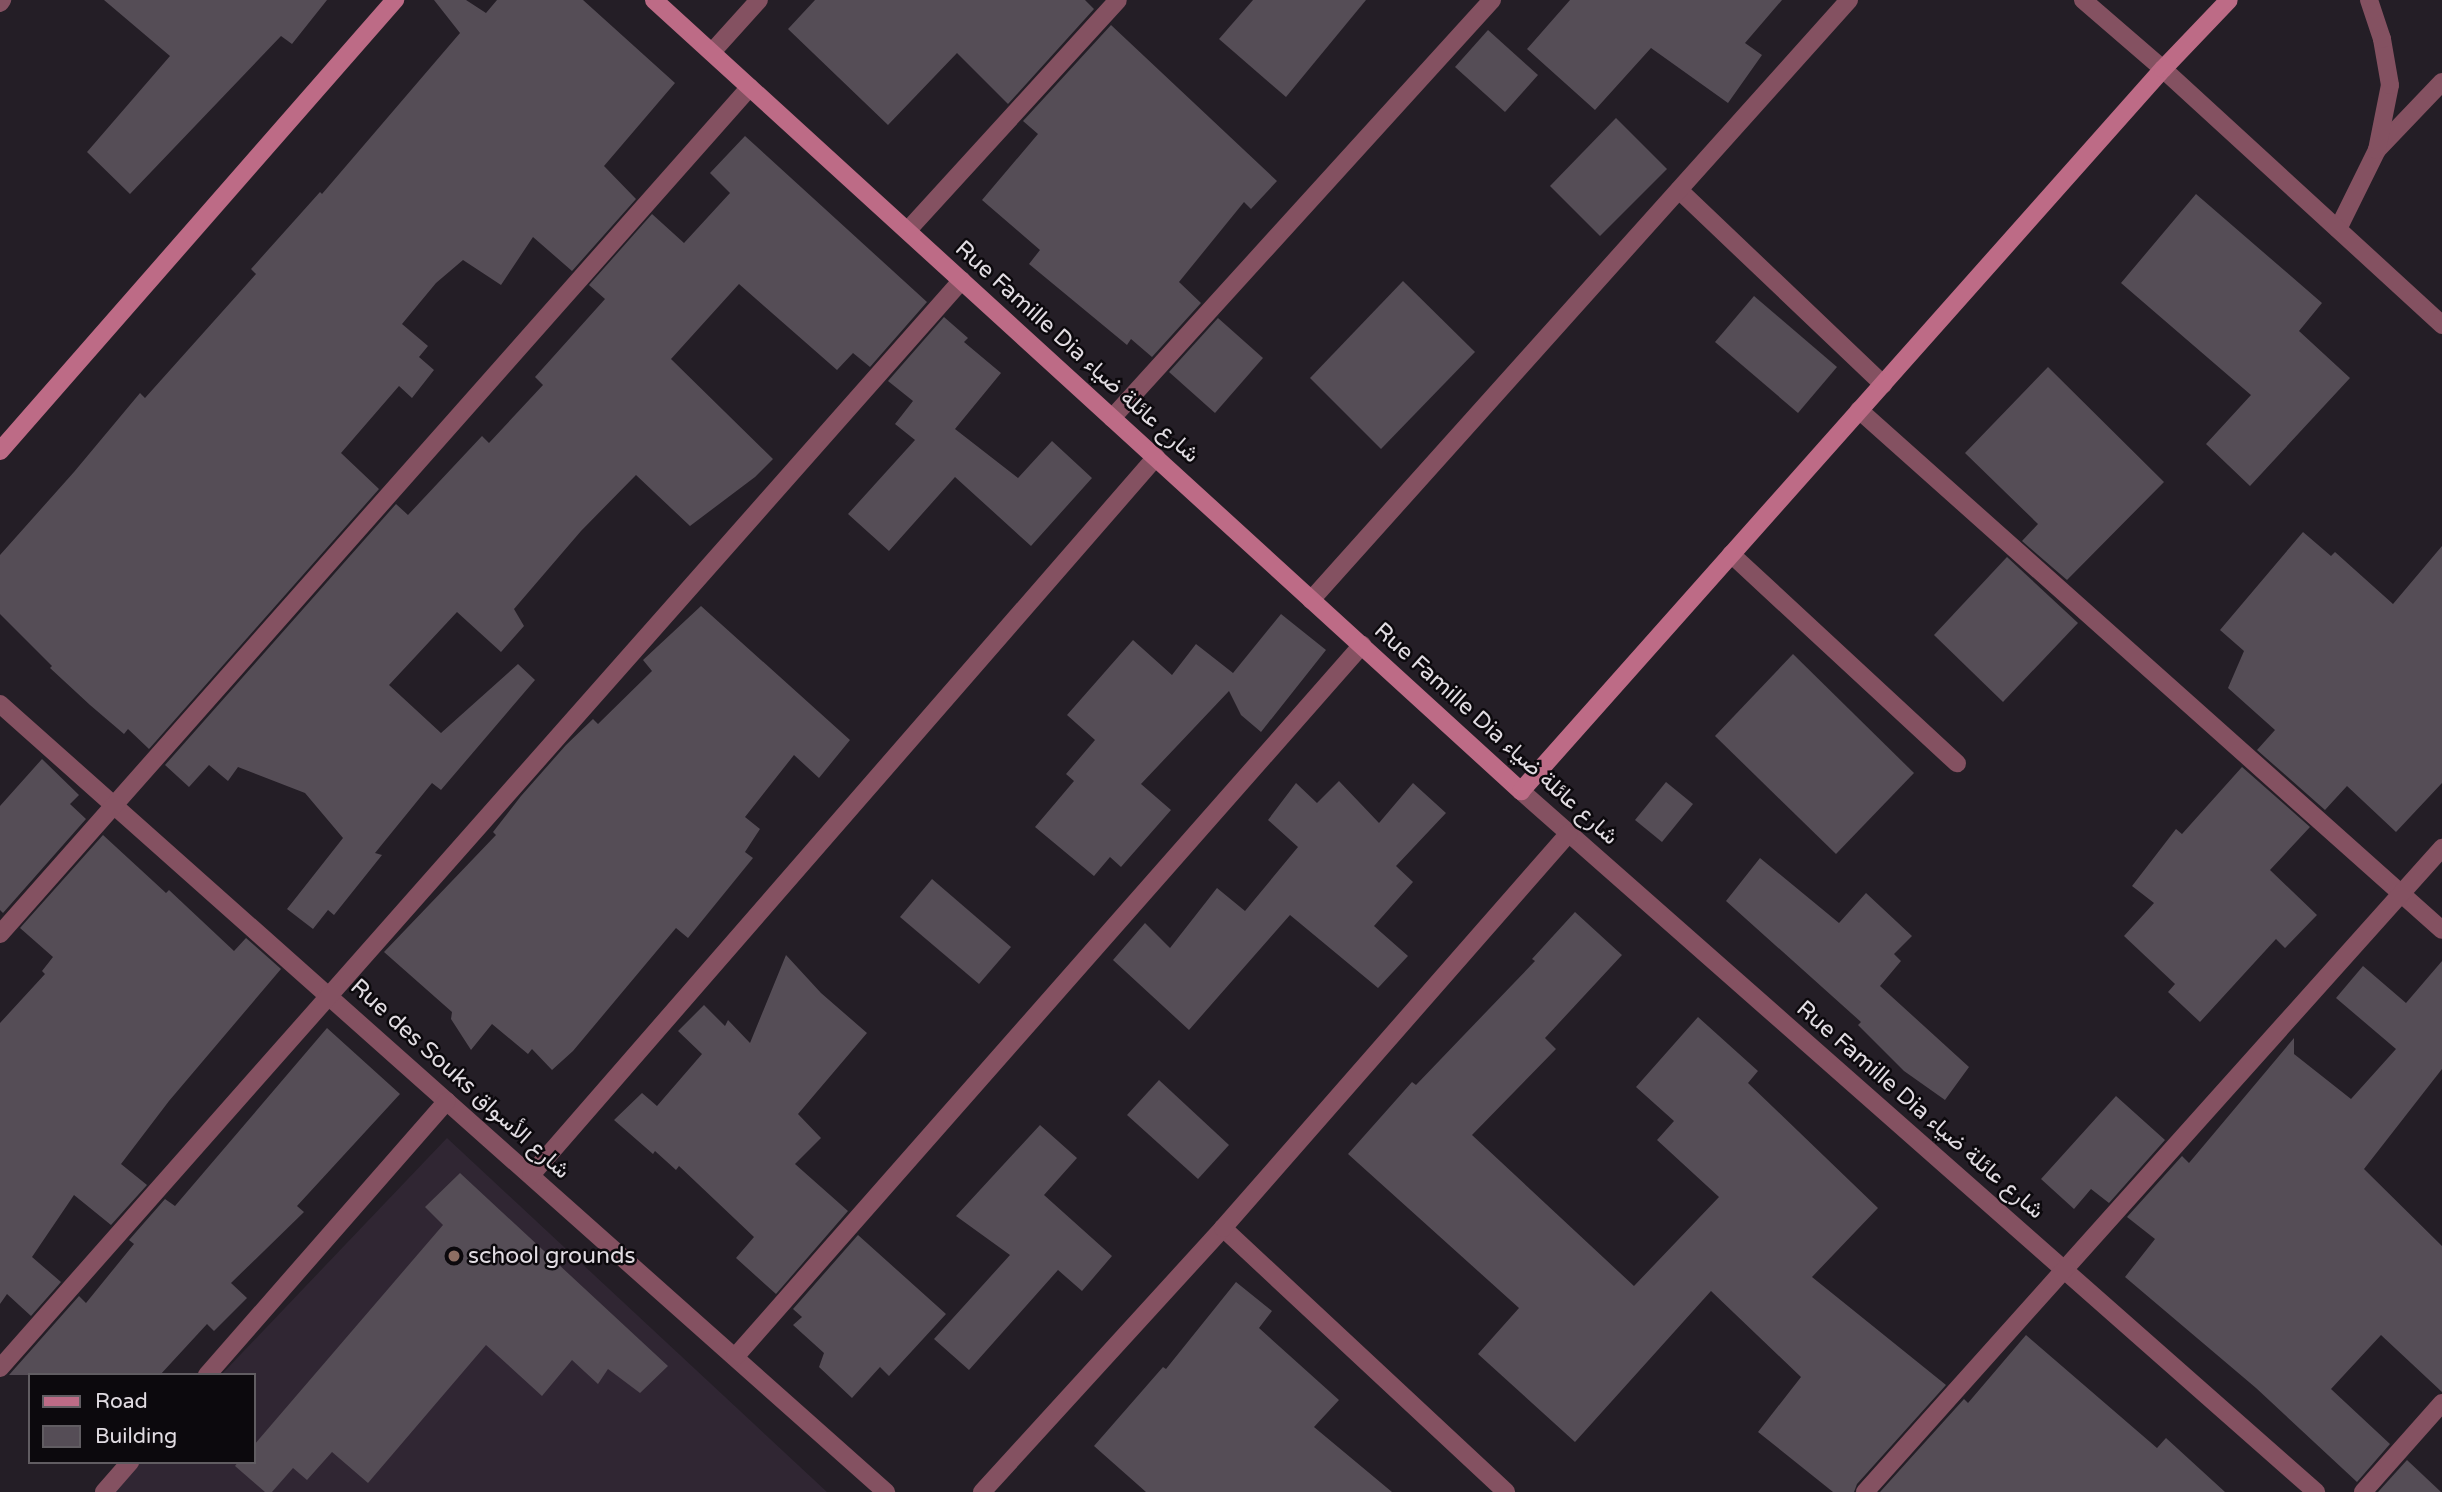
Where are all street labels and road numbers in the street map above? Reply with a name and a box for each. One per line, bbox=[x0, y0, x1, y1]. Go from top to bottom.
street label: Rue Famille Dia شارع عائلة ضياء bbox=[949, 235, 1205, 469]
street label: Rue Famille Dia شارع عائلة ضياء bbox=[1368, 617, 1624, 851]
street label: Rue des Souks شارع الأسواق bbox=[345, 973, 575, 1185]
street label: Rue Famille Dia شارع عائلة ضياء bbox=[1791, 995, 2049, 1225]

